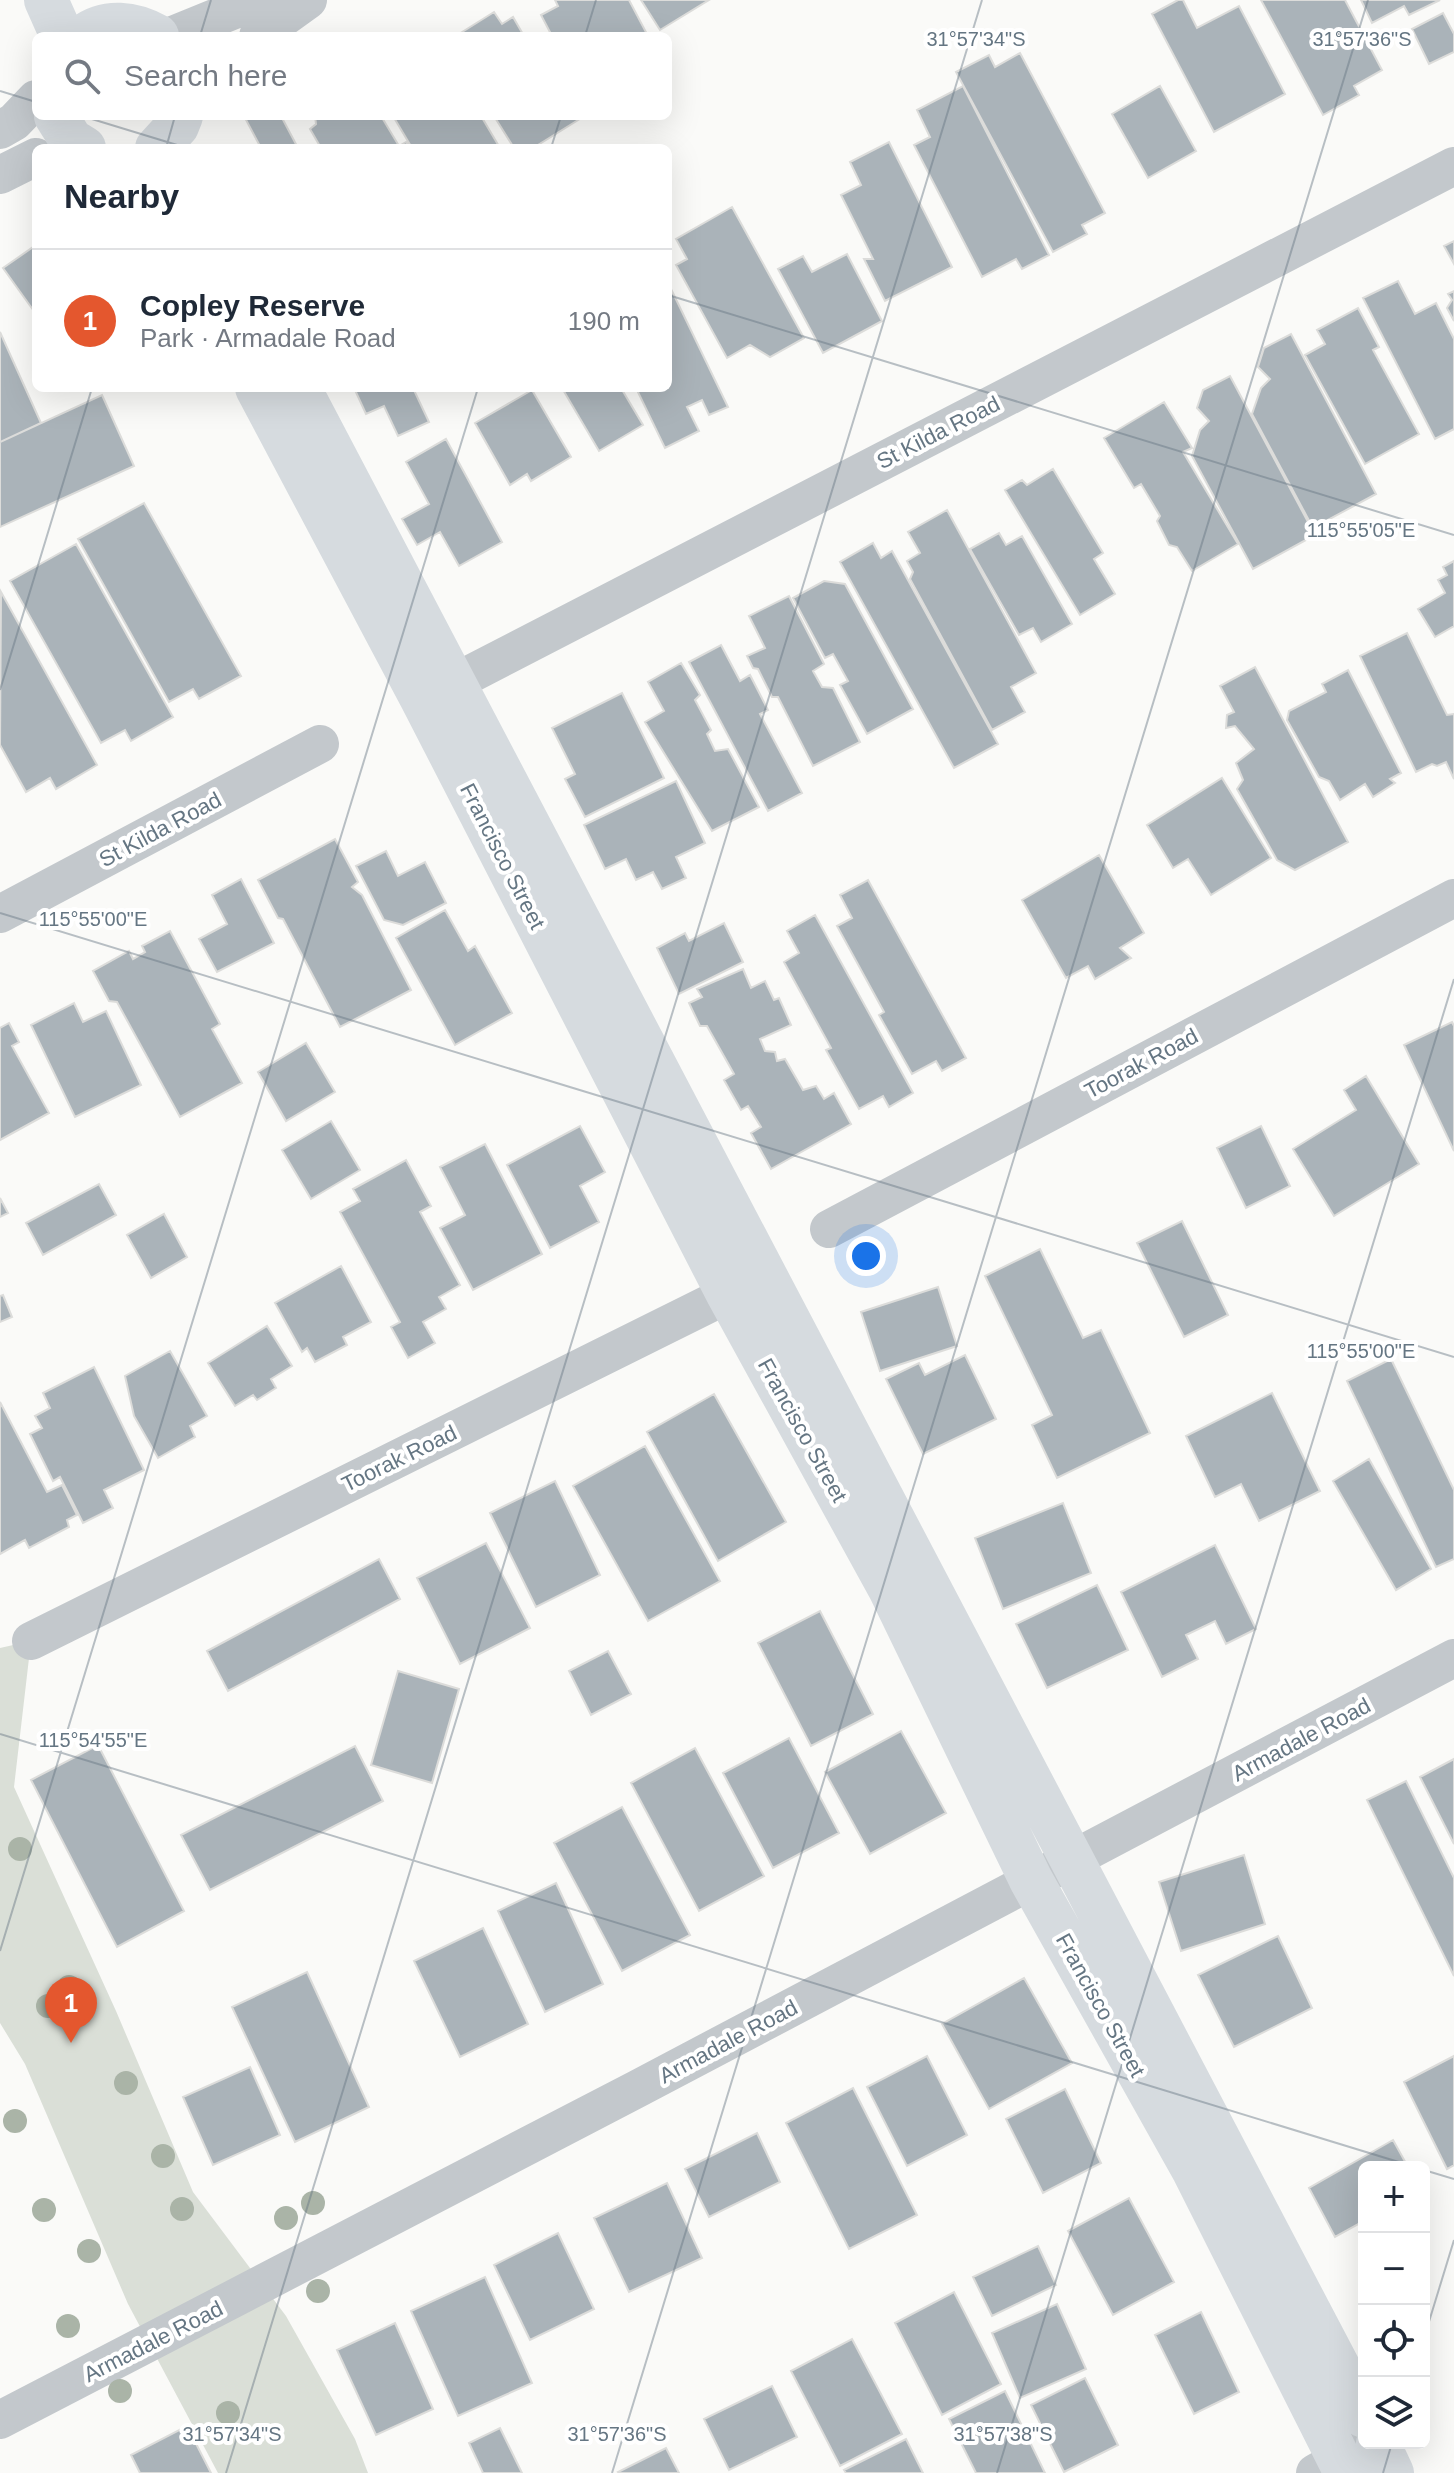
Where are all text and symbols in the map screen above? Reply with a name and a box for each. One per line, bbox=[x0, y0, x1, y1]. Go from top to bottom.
text: 31°57'34"S bbox=[927, 28, 1026, 50]
text: 31°57'36"S bbox=[1313, 28, 1412, 50]
search box bbox=[32, 32, 672, 120]
icon: search bbox=[60, 54, 104, 98]
text: Search here bbox=[124, 59, 287, 92]
text: Nearby bbox=[64, 177, 179, 215]
text: Copley Reserve bbox=[140, 289, 365, 322]
text: 1 bbox=[83, 306, 97, 336]
text: 190 m bbox=[568, 306, 640, 336]
text: Park · Armadale Road bbox=[140, 323, 396, 353]
street label: St Kilda Road bbox=[873, 391, 1004, 474]
text: 115°55'05"E bbox=[1307, 519, 1415, 541]
street label: Francisco Street bbox=[455, 779, 550, 933]
street label: St Kilda Road bbox=[95, 787, 225, 872]
text: 115°55'00"E bbox=[39, 908, 147, 930]
street label: Toorak Road bbox=[1080, 1023, 1202, 1104]
your location bbox=[846, 1236, 886, 1276]
text: 115°55'00"E bbox=[1307, 1340, 1415, 1362]
street label: Francisco Street bbox=[753, 1354, 852, 1506]
street label: Toorak Road bbox=[338, 1420, 461, 1497]
street label: Armadale Road bbox=[1228, 1693, 1375, 1786]
text: 115°54'55"E bbox=[39, 1729, 147, 1751]
street label: Francisco Street bbox=[1051, 1929, 1150, 2081]
pin: 1 bbox=[45, 1977, 97, 2043]
street label: Armadale Road bbox=[655, 1995, 802, 2088]
map controls bbox=[1358, 2161, 1430, 2449]
button: + bbox=[1358, 2161, 1430, 2233]
button: − bbox=[1358, 2233, 1430, 2305]
street label: Armadale Road bbox=[79, 2296, 227, 2387]
button: locate bbox=[1358, 2305, 1430, 2377]
button: layers bbox=[1358, 2377, 1430, 2449]
text: 31°57'34"S bbox=[183, 2423, 282, 2445]
text: 31°57'36"S bbox=[568, 2423, 667, 2445]
text: 31°57'38"S bbox=[954, 2423, 1053, 2445]

